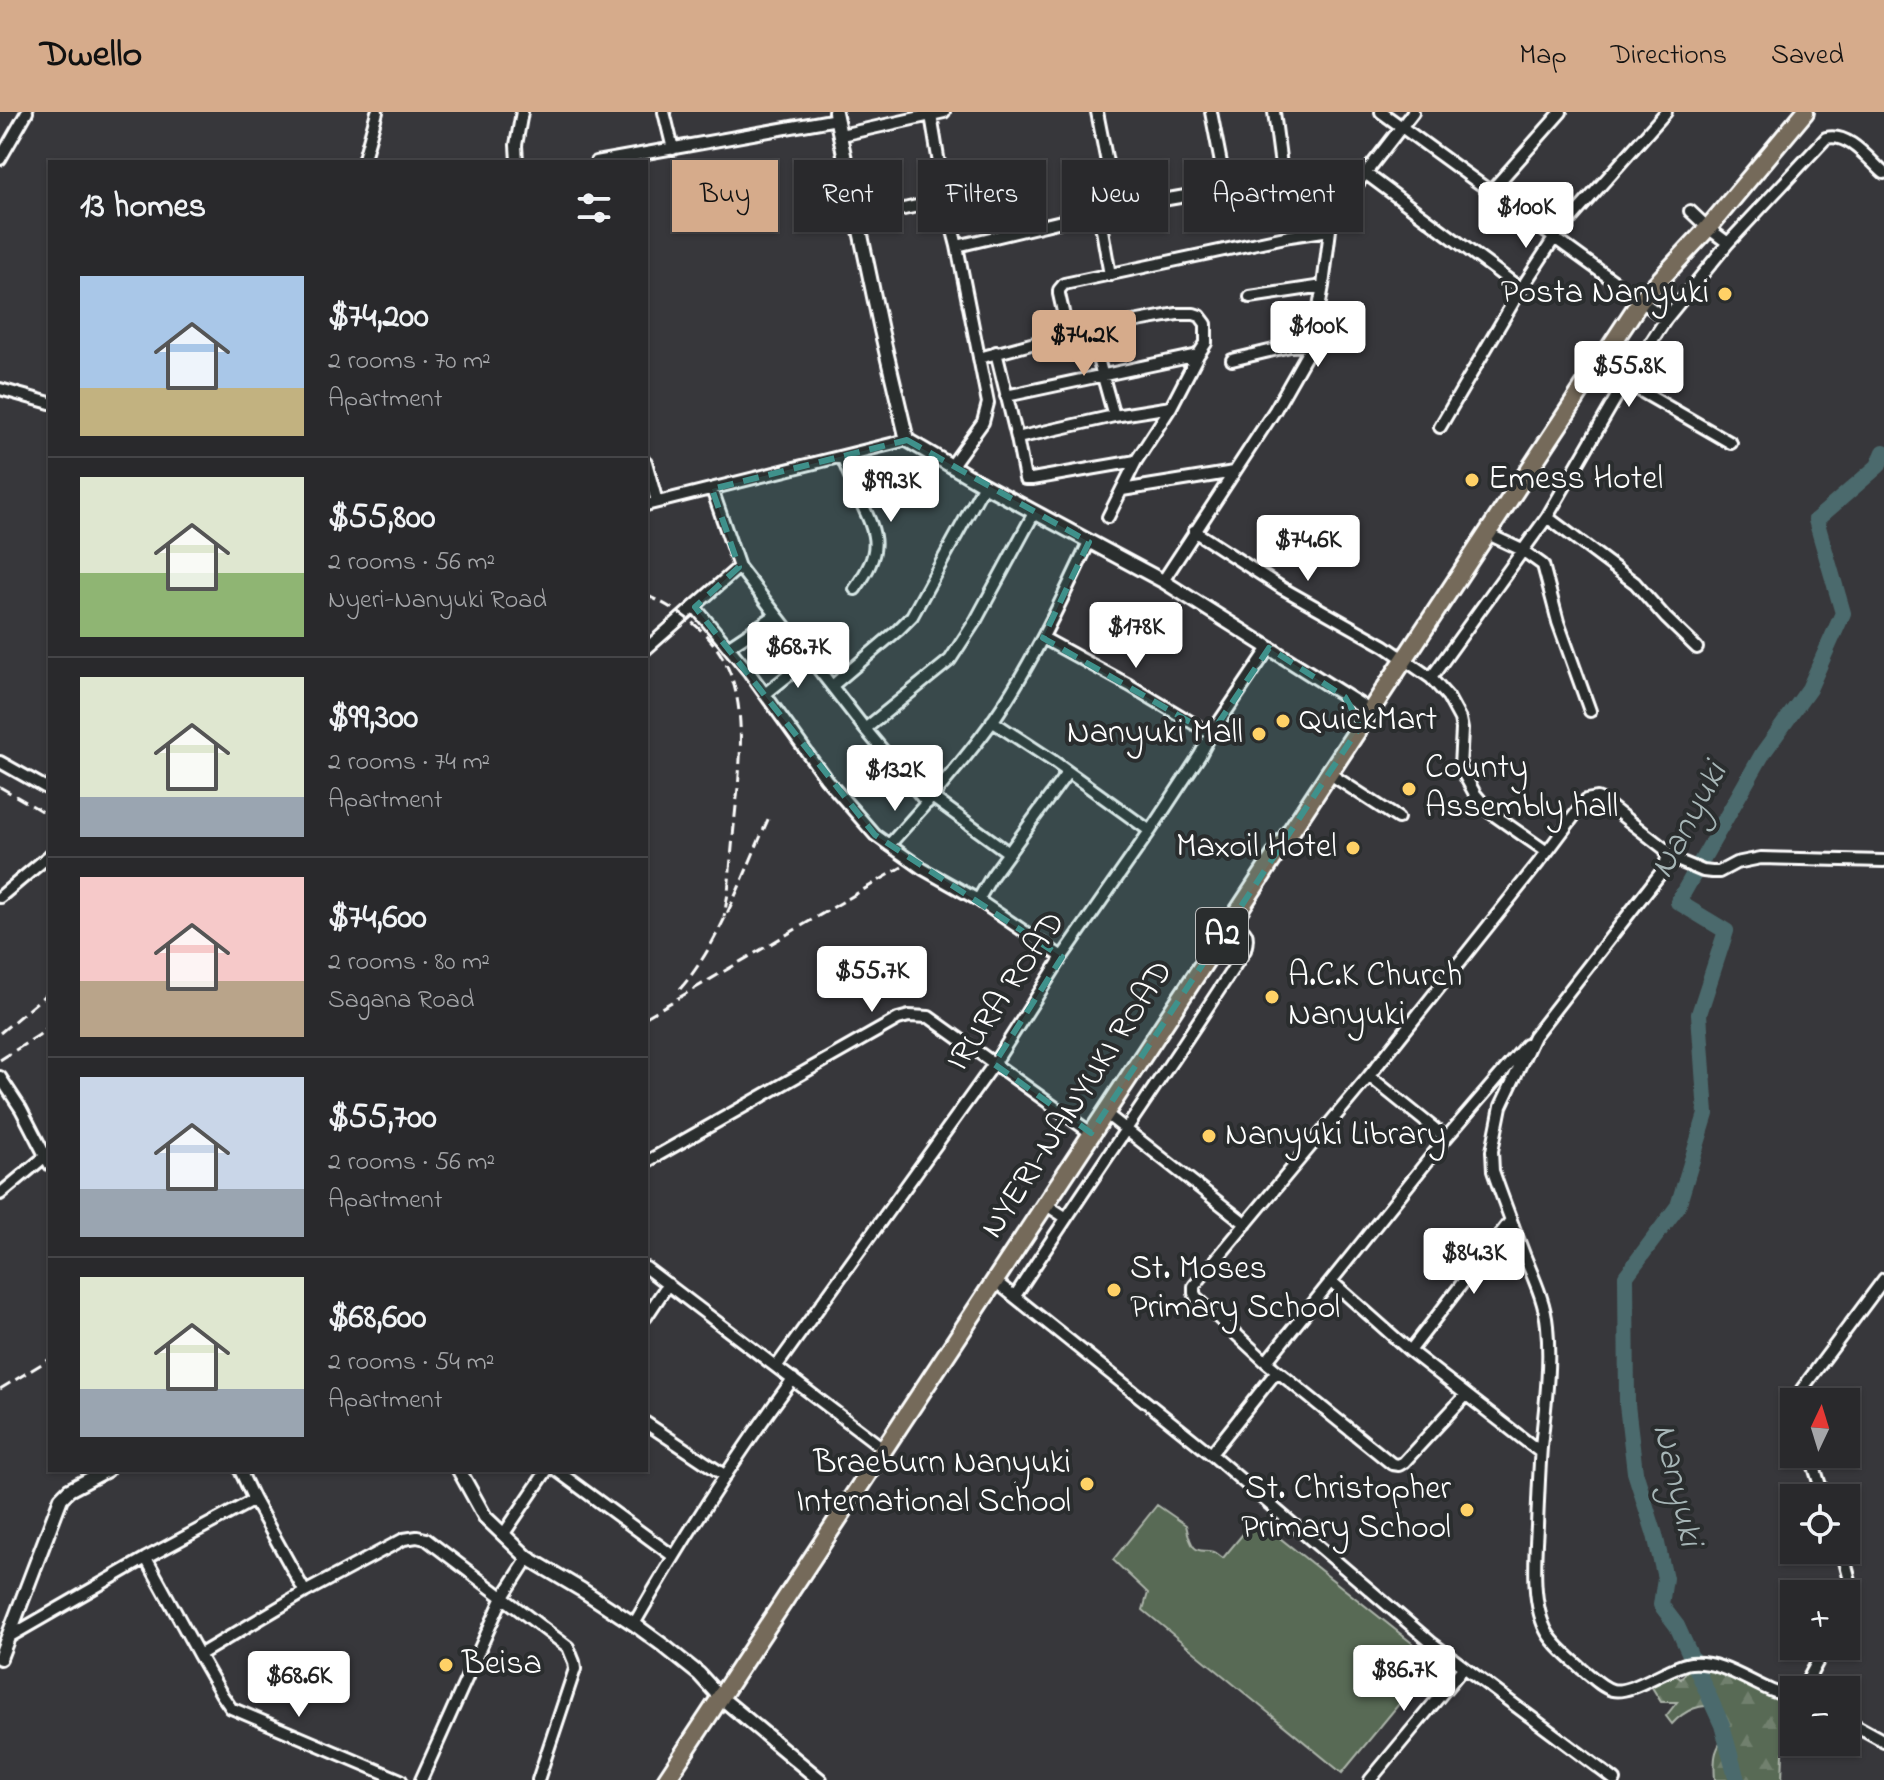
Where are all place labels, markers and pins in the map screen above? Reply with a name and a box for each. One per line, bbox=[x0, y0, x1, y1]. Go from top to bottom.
pin: $100K bbox=[1470, 182, 1582, 250]
place label: Posta Nanyuki bbox=[1501, 269, 1709, 319]
marker: Posta Nanyuki bbox=[1716, 285, 1734, 303]
pin: $100K bbox=[1262, 301, 1374, 369]
pin: $74.2K bbox=[1019, 310, 1149, 378]
pin: $55.8K bbox=[1564, 341, 1694, 409]
place label: Emess Hotel bbox=[1488, 455, 1663, 505]
pin: $99.3K bbox=[826, 456, 956, 524]
marker: Emess Hotel bbox=[1463, 471, 1481, 489]
pin: $74.6K bbox=[1243, 515, 1373, 583]
pin: $178K bbox=[1080, 602, 1192, 670]
pin: $68.7K bbox=[733, 622, 863, 690]
place label: QuickMart bbox=[1299, 696, 1437, 746]
place label: Nanyuki Mall bbox=[1067, 709, 1243, 759]
marker: QuickMart bbox=[1274, 712, 1292, 730]
marker: Nanyuki Mall bbox=[1250, 725, 1268, 743]
place label: County Assembly hall bbox=[1425, 744, 1618, 833]
pin: $132K bbox=[839, 745, 951, 813]
marker: County Assembly hall bbox=[1400, 780, 1418, 798]
place label: Maxoil Hotel bbox=[1176, 823, 1337, 873]
marker: Maxoil Hotel bbox=[1344, 839, 1362, 857]
pin: $55.7K bbox=[807, 946, 937, 1014]
place label: A.C.K Church Nanyuki bbox=[1288, 952, 1462, 1041]
marker: A.C.K Church Nanyuki bbox=[1263, 988, 1281, 1006]
place label: Nanyuki Library bbox=[1225, 1111, 1446, 1161]
marker: Nanyuki Library bbox=[1200, 1127, 1218, 1145]
pin: $84.3K bbox=[1409, 1228, 1539, 1296]
place label: St. Moses Primary School bbox=[1130, 1245, 1340, 1334]
marker: St. Moses Primary School bbox=[1105, 1281, 1123, 1299]
place label: Braeburn Nanyuki International School bbox=[796, 1439, 1071, 1528]
place label: St. Christopher Primary School bbox=[1241, 1465, 1451, 1554]
marker: Braeburn Nanyuki International School bbox=[1078, 1475, 1096, 1493]
marker: St. Christopher Primary School bbox=[1458, 1501, 1476, 1519]
place label: Beisa bbox=[461, 1640, 542, 1690]
pin: $86.7K bbox=[1339, 1645, 1469, 1713]
pin: $68.6K bbox=[234, 1651, 364, 1719]
marker: Beisa bbox=[437, 1656, 455, 1674]

